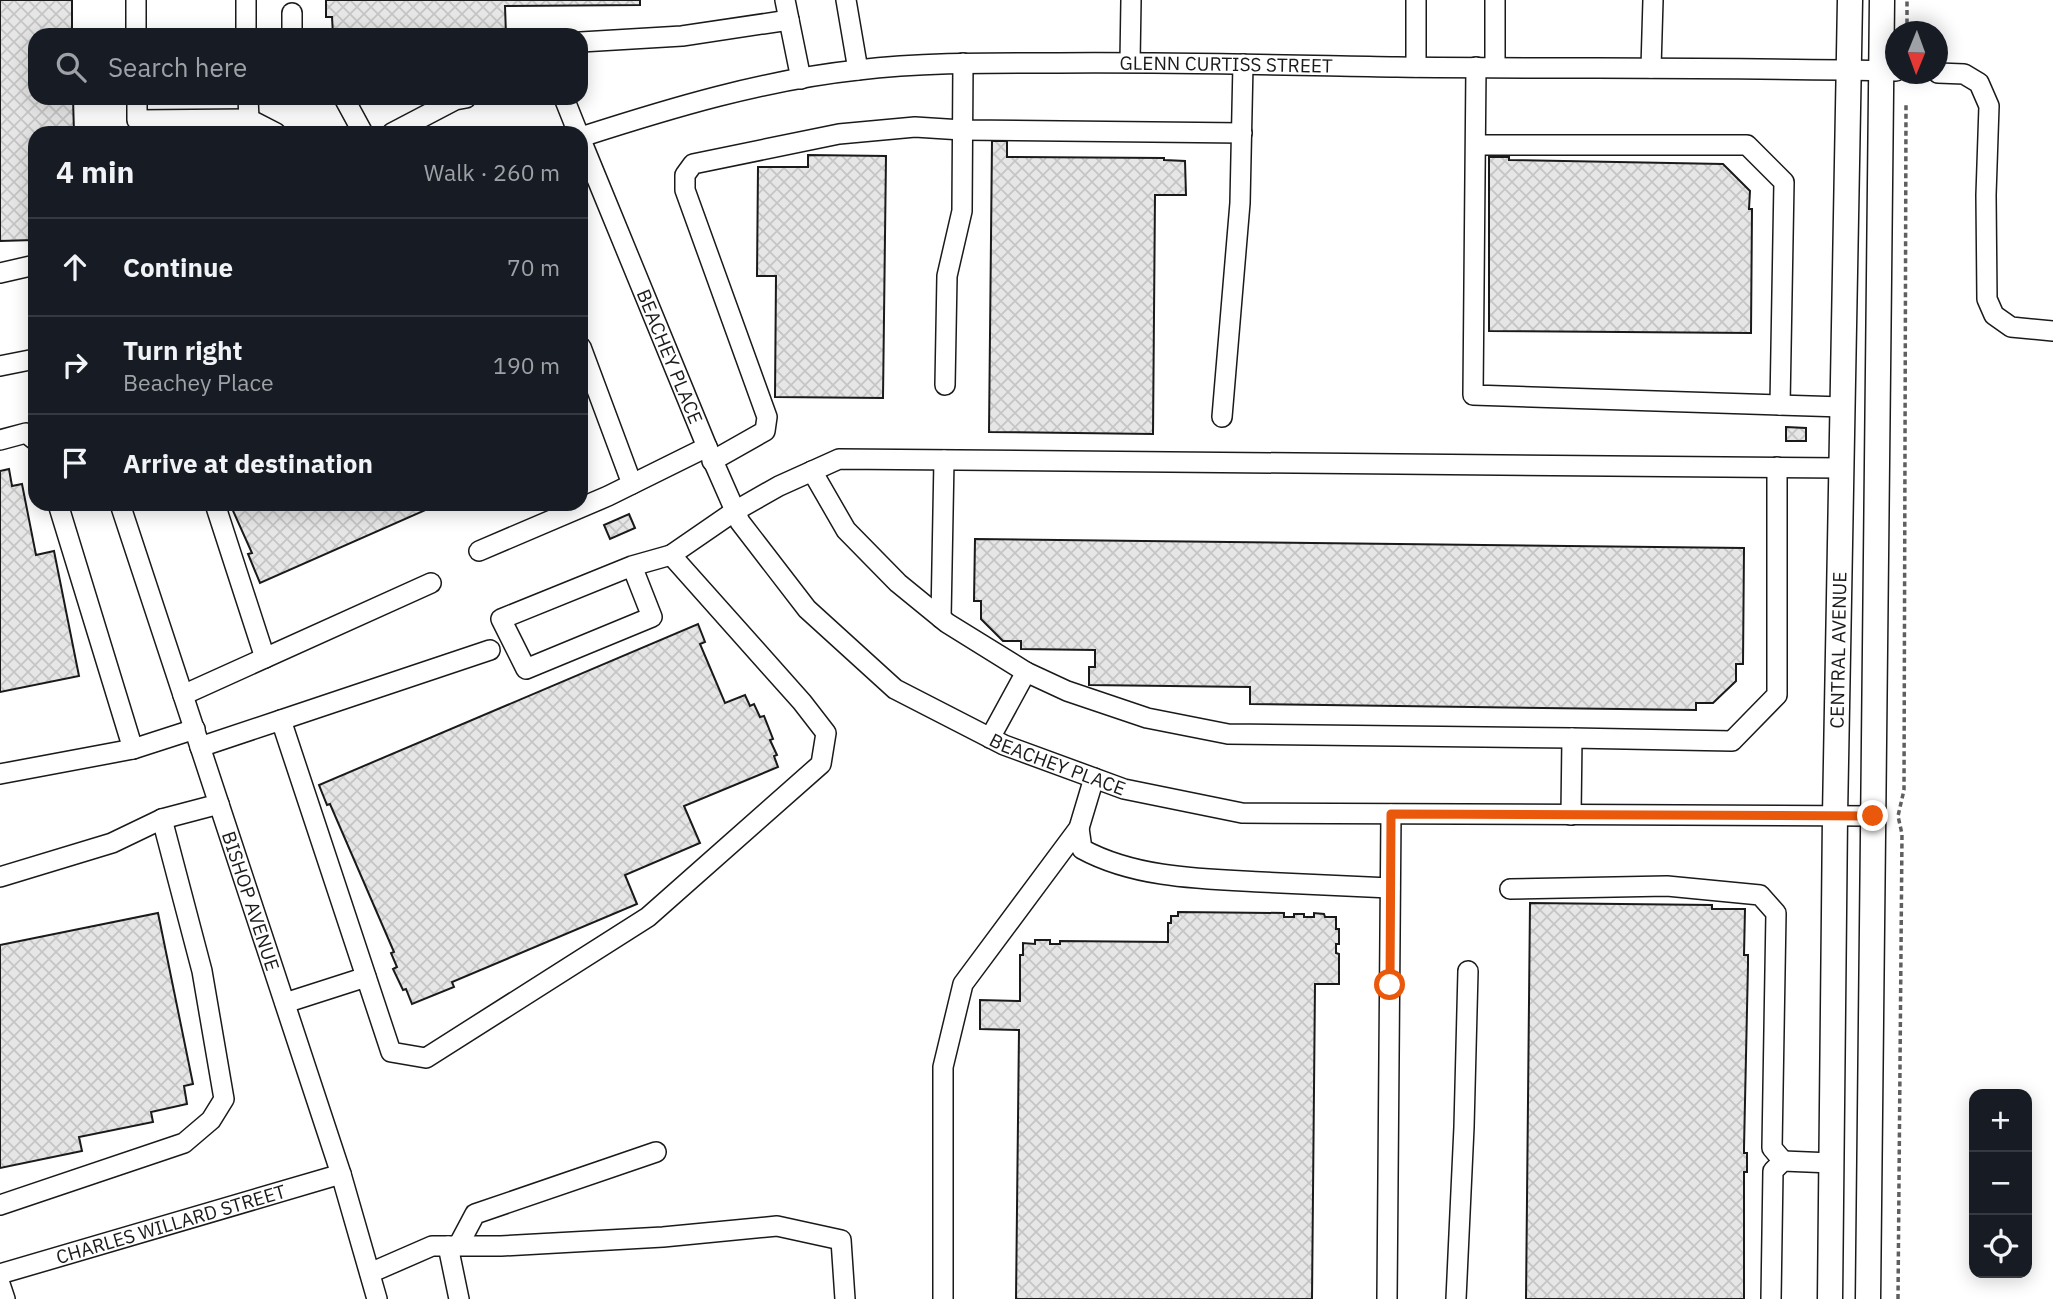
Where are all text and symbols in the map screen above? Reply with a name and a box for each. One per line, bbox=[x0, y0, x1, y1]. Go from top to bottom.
north arrow bbox=[1885, 21, 1948, 84]
search box bbox=[28, 28, 588, 105]
icon: search bbox=[52, 48, 90, 86]
text: Search here bbox=[108, 50, 247, 84]
street label: GLENN CURTISS STREET bbox=[1120, 51, 1333, 78]
text: 4 min bbox=[56, 152, 134, 191]
text: Walk · 260 m bbox=[424, 157, 560, 187]
icon: ahead bbox=[56, 248, 94, 286]
text: Continue bbox=[123, 250, 233, 284]
text: 70 m bbox=[507, 252, 560, 282]
street label: BEACHEY PLACE bbox=[632, 286, 708, 427]
text: Turn right bbox=[123, 333, 242, 367]
icon: right bbox=[56, 346, 94, 384]
text: 190 m bbox=[493, 350, 560, 380]
text: Beachey Place bbox=[123, 367, 274, 397]
icon: arrive bbox=[56, 444, 94, 482]
text: Arrive at destination bbox=[123, 446, 373, 480]
street label: CENTRAL AVENUE bbox=[1825, 571, 1851, 729]
street label: BEACHEY PLACE bbox=[985, 728, 1129, 801]
route end bbox=[1857, 800, 1888, 831]
street label: BISHOP AVENUE bbox=[217, 828, 285, 974]
route start bbox=[1374, 969, 1405, 1000]
map controls bbox=[1969, 1089, 2032, 1278]
button: + bbox=[1969, 1089, 2032, 1152]
button: − bbox=[1969, 1152, 2032, 1215]
street label: CHARLES WILLARD STREET bbox=[53, 1179, 289, 1269]
button: locate bbox=[1969, 1215, 2032, 1278]

